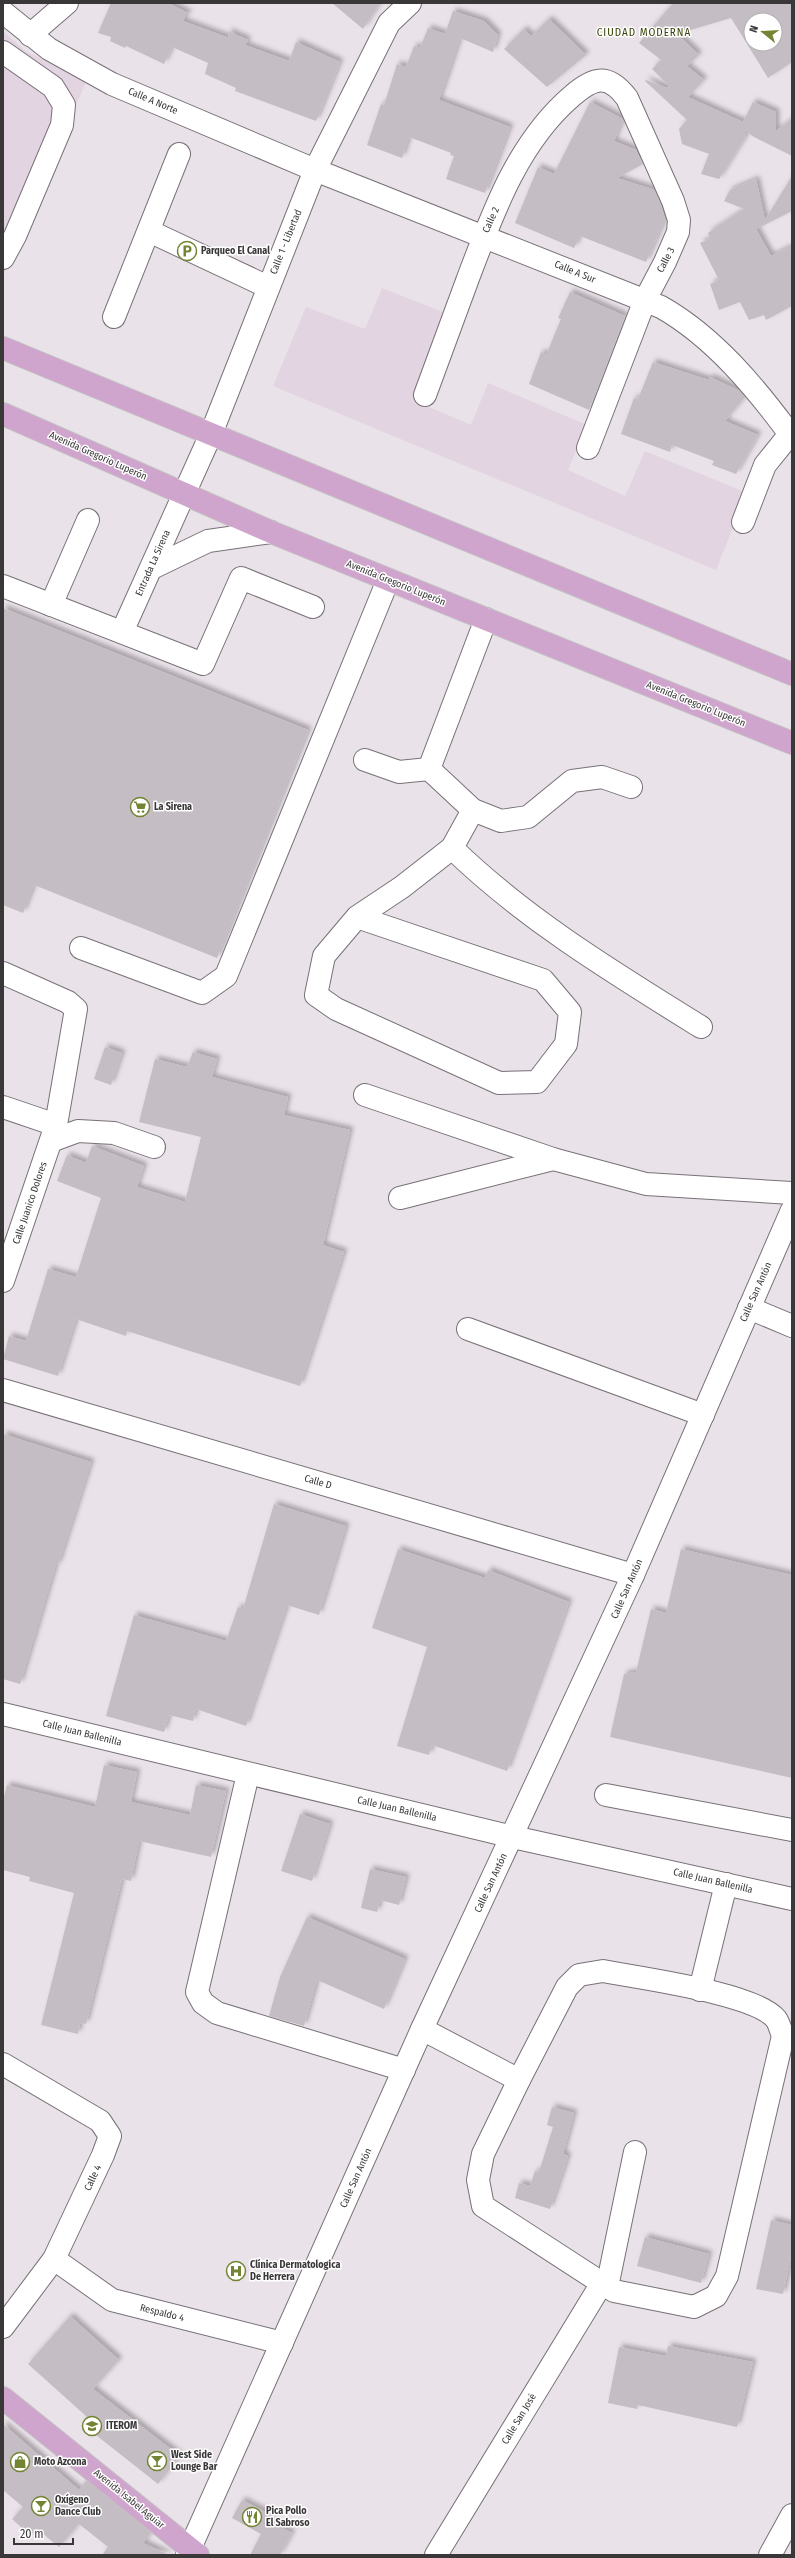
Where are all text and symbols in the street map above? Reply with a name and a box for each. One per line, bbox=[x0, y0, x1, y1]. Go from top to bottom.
north arrow bbox=[743, 12, 783, 52]
text: N bbox=[747, 24, 761, 34]
district label: CIUDAD MODERNA bbox=[597, 26, 691, 39]
street label: Calle A Norte bbox=[126, 85, 180, 117]
street label: Calle 2 bbox=[480, 205, 502, 235]
street label: Calle 1 - Libertad bbox=[268, 208, 304, 276]
parking icon: Parqueo El Canal bbox=[176, 240, 198, 262]
place label: Parqueo El Canal bbox=[201, 245, 270, 257]
street label: Calle 3 bbox=[655, 245, 678, 275]
street label: Calle A Sur bbox=[553, 258, 598, 286]
street label: Avenida Gregorio Luperón bbox=[47, 429, 149, 483]
street label: Entrada La Sirena bbox=[133, 528, 173, 598]
street label: Avenida Gregorio Luperón bbox=[345, 558, 447, 608]
street label: Avenida Gregorio Luperón bbox=[645, 679, 747, 729]
supermarket icon: La Sirena bbox=[129, 796, 151, 818]
place label: La Sirena bbox=[154, 801, 192, 813]
street label: Calle Juanico Dolores bbox=[10, 1160, 50, 1246]
street label: Calle San Antón bbox=[738, 1260, 774, 1324]
street label: Calle D bbox=[303, 1472, 333, 1492]
street label: Calle San Antón bbox=[609, 1557, 645, 1621]
street label: Calle Juan Ballenilla bbox=[41, 1717, 123, 1749]
street label: Calle Juan Ballenilla bbox=[356, 1794, 438, 1824]
street label: Calle San Antón bbox=[472, 1851, 510, 1915]
street label: Calle Juan Ballenilla bbox=[672, 1866, 754, 1896]
street label: Calle San Antón bbox=[338, 2146, 374, 2210]
street label: Calle 4 bbox=[82, 2163, 104, 2193]
place label: Clínica Dermatologica De Herrera bbox=[250, 2258, 340, 2283]
hospital icon: Clínica Dermatologica De Herrera bbox=[225, 2260, 247, 2282]
street label: Respaldo 4 bbox=[139, 2302, 185, 2324]
street label: Calle San José bbox=[499, 2391, 539, 2447]
school or university icon: ITEROM bbox=[81, 2415, 103, 2437]
place label: ITEROM bbox=[106, 2420, 137, 2432]
place label: West Side Lounge Bar bbox=[171, 2449, 218, 2473]
bar icon: West Side Lounge Bar bbox=[146, 2450, 168, 2472]
shop icon: Moto Azcona bbox=[9, 2451, 31, 2473]
place label: Moto Azcona bbox=[34, 2456, 87, 2468]
street label: Avenida Isabel Aguiar bbox=[91, 2467, 167, 2532]
place label: Oxígeno Dance Club bbox=[55, 2493, 101, 2518]
bar icon: Oxígeno Dance Club bbox=[30, 2495, 52, 2517]
place label: Pica Pollo El Sabroso bbox=[266, 2505, 310, 2529]
restaurant icon: Pica Pollo El Sabroso bbox=[241, 2506, 263, 2528]
scale bar bbox=[14, 2520, 73, 2546]
text: 20 m bbox=[20, 2527, 44, 2541]

